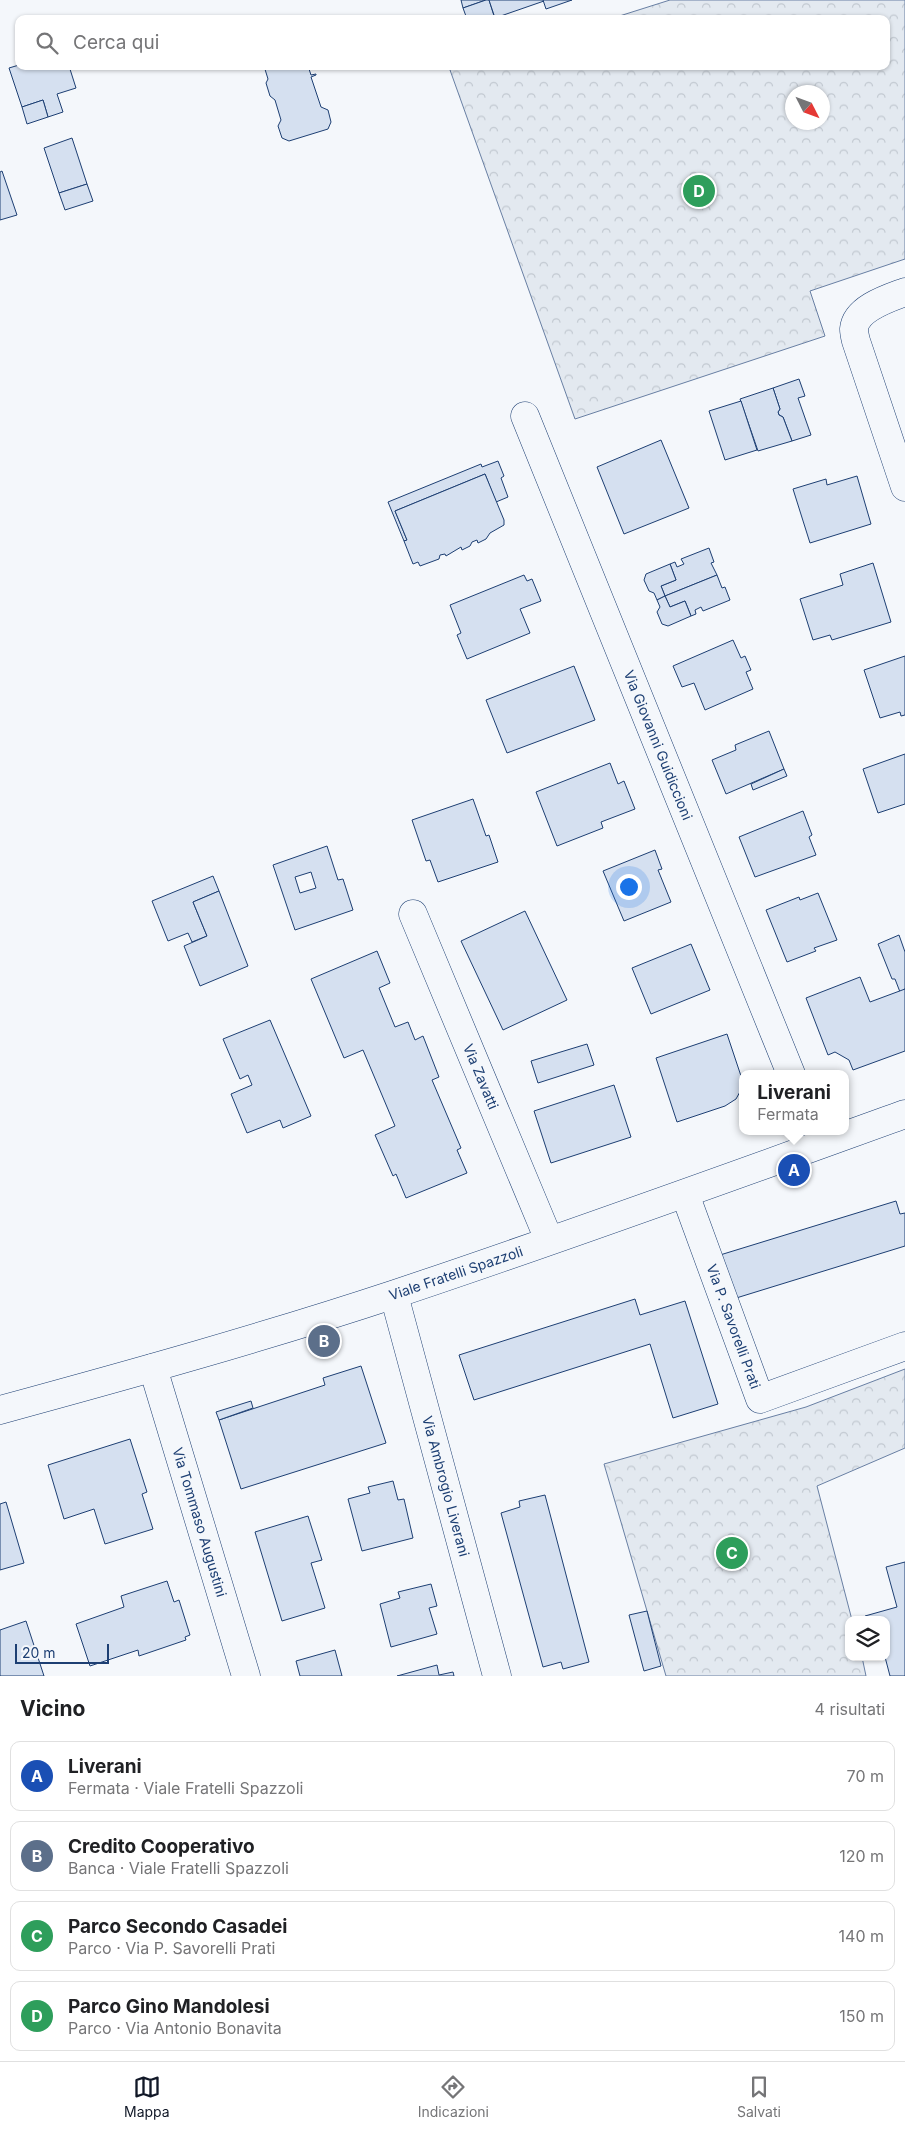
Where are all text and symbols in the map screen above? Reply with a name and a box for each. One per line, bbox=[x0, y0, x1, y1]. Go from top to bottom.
search box bbox=[15, 15, 890, 70]
icon: search bbox=[33, 29, 61, 57]
text: Cerca qui bbox=[73, 31, 159, 54]
north arrow bbox=[785, 85, 830, 130]
pin: D bbox=[683, 172, 715, 210]
street label: Via Giovanni Guidiccioni bbox=[621, 668, 696, 822]
your location bbox=[616, 874, 642, 900]
street label: Via Zavatti bbox=[460, 1041, 502, 1111]
popup bbox=[739, 1070, 849, 1135]
text: Liverani bbox=[757, 1081, 831, 1104]
text: Fermata bbox=[757, 1104, 819, 1124]
pin: A bbox=[778, 1151, 810, 1189]
street label: Viale Fratelli Spazzoli bbox=[387, 1242, 525, 1303]
street label: Via P. Savorelli Prati bbox=[703, 1262, 764, 1391]
pin: B bbox=[308, 1322, 340, 1360]
street label: Via Ambrogio Liverani bbox=[419, 1414, 473, 1558]
street label: Via Tommaso Augustini bbox=[169, 1445, 231, 1599]
pin: C bbox=[716, 1534, 748, 1572]
map controls bbox=[845, 1616, 890, 1661]
button: layers bbox=[845, 1616, 890, 1661]
scale bar bbox=[15, 1641, 109, 1664]
text: 20 m bbox=[22, 1644, 56, 1661]
text: Vicino bbox=[20, 1696, 85, 1721]
text: 4 risultati bbox=[815, 1699, 885, 1719]
text: Liverani bbox=[68, 1755, 142, 1778]
text: A bbox=[31, 1766, 43, 1786]
text: 70 m bbox=[847, 1766, 884, 1786]
text: Fermata · Viale Fratelli Spazzoli bbox=[68, 1778, 303, 1798]
text: Credito Cooperativo bbox=[68, 1835, 255, 1858]
text: B bbox=[32, 1846, 42, 1866]
text: 120 m bbox=[839, 1846, 884, 1866]
text: Banca · Viale Fratelli Spazzoli bbox=[68, 1858, 289, 1878]
text: Parco Secondo Casadei bbox=[68, 1915, 287, 1938]
text: C bbox=[31, 1926, 43, 1946]
text: 140 m bbox=[839, 1926, 884, 1946]
text: Parco · Via P. Savorelli Prati bbox=[68, 1938, 275, 1958]
text: Parco Gino Mandolesi bbox=[68, 1995, 270, 2018]
text: D bbox=[31, 2006, 43, 2026]
text: 150 m bbox=[839, 2006, 884, 2026]
text: Parco · Via Antonio Bonavita bbox=[68, 2018, 282, 2038]
tab: Mappa bbox=[124, 2073, 170, 2120]
tab: Indicazioni bbox=[418, 2073, 489, 2120]
tab: Salvati bbox=[737, 2073, 781, 2120]

